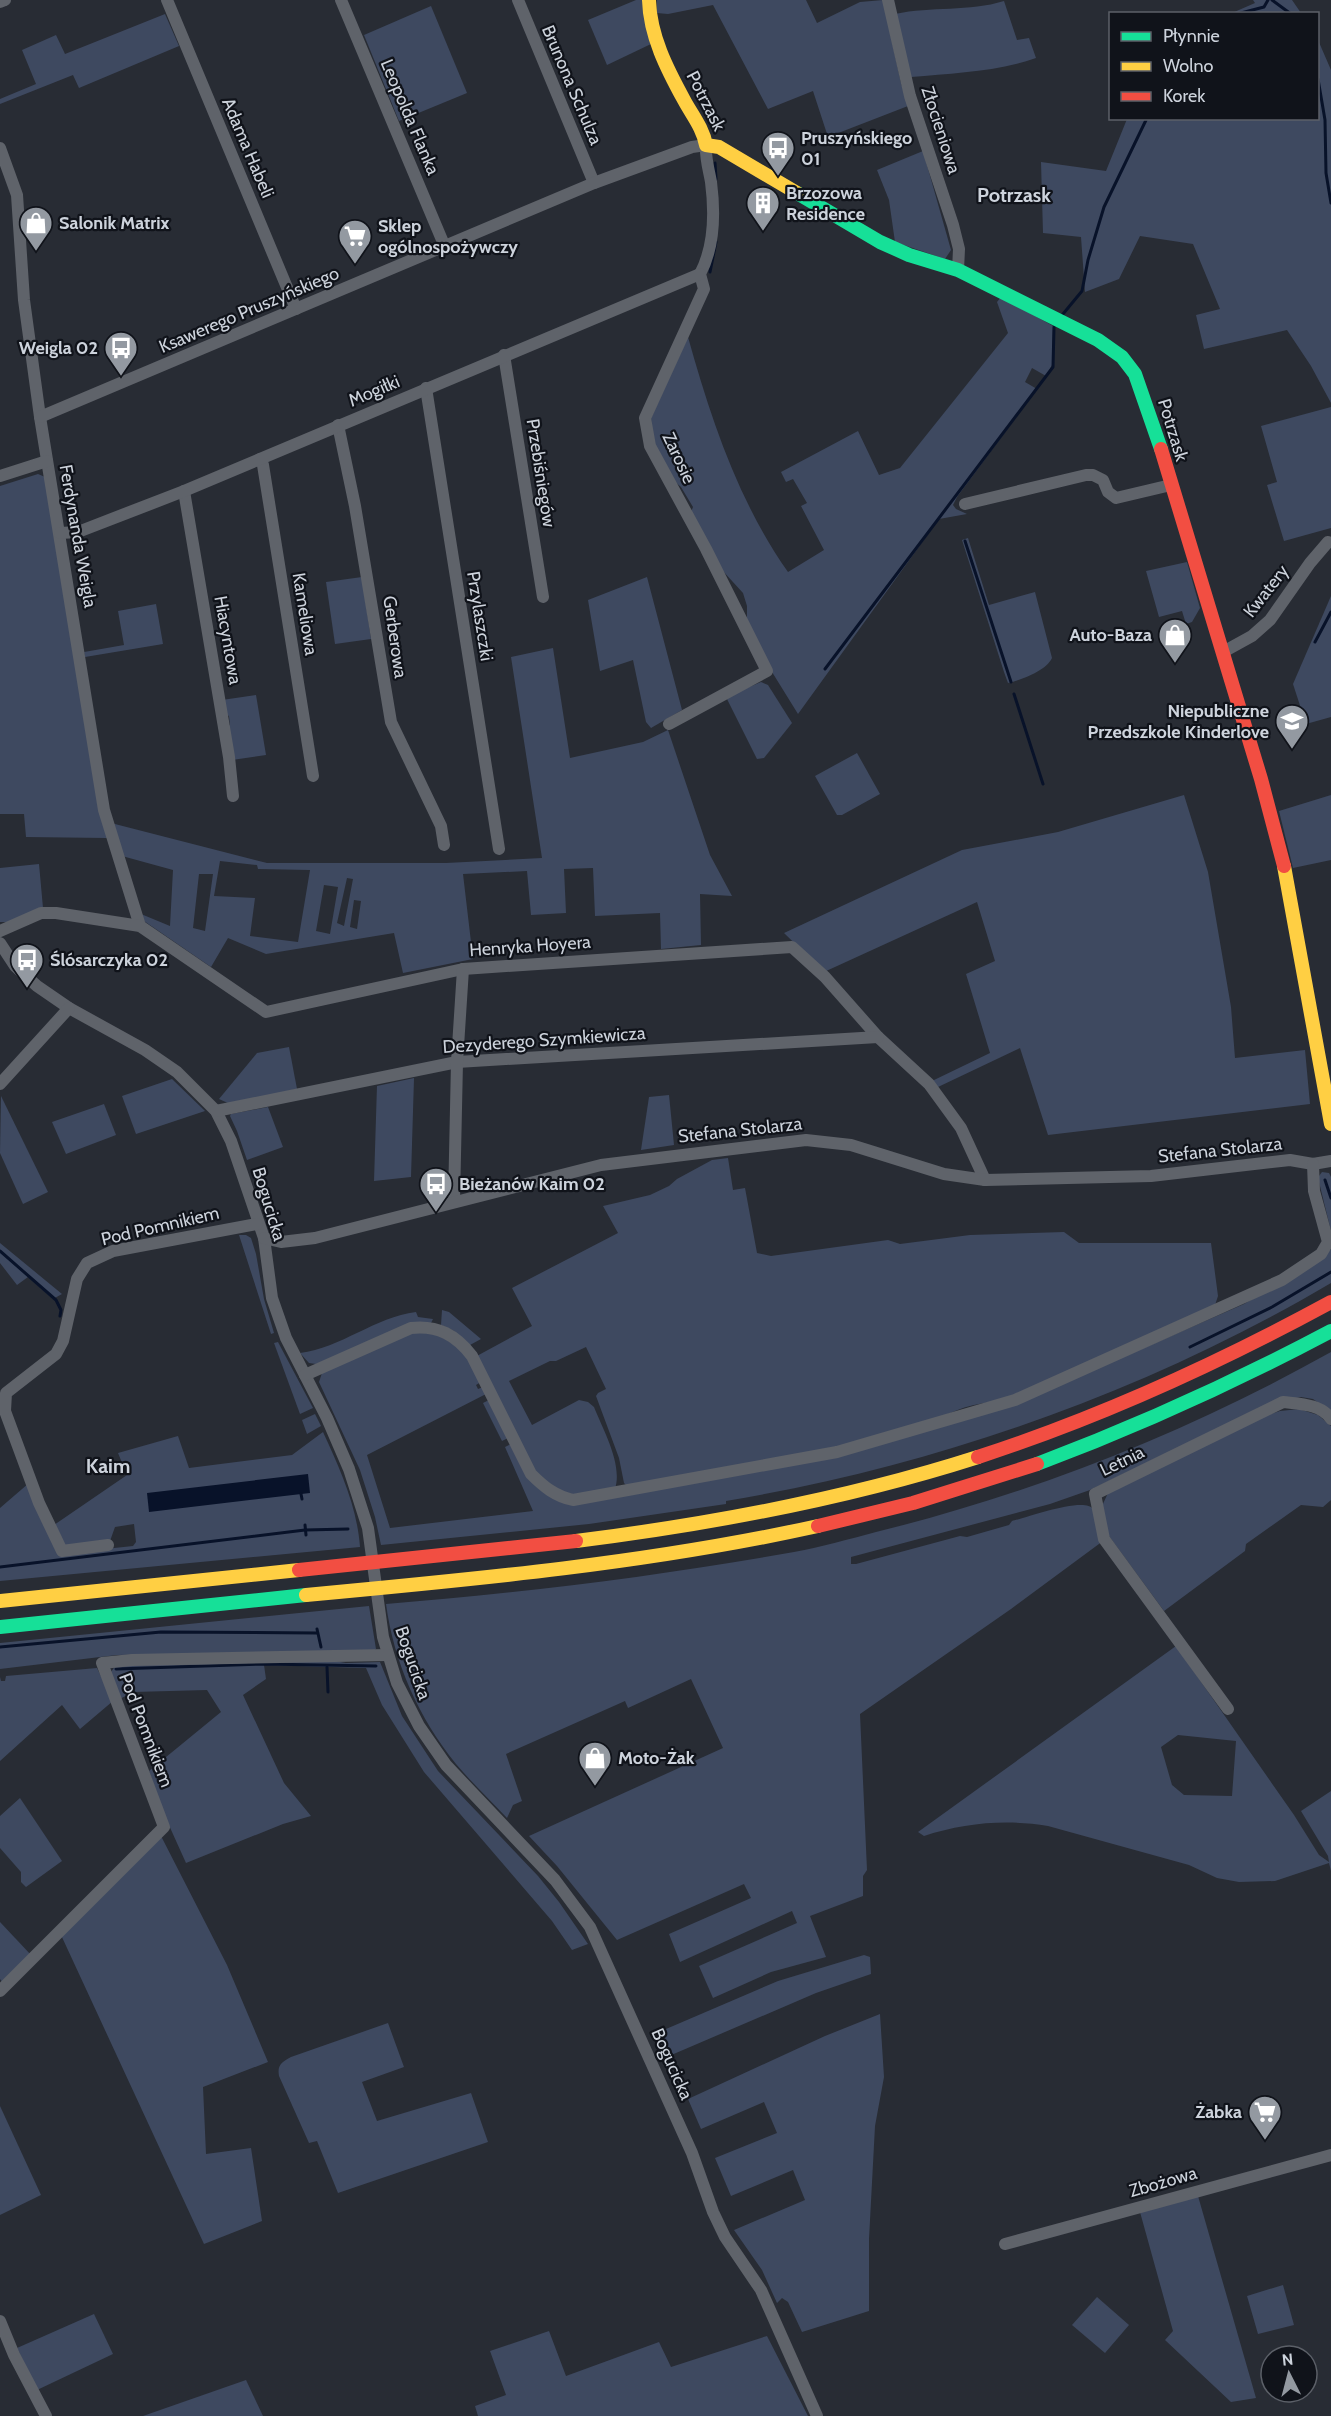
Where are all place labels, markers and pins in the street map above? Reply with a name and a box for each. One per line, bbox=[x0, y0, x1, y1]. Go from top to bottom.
place label: Pruszyńskiego 01 bbox=[801, 127, 912, 170]
bus stop icon: Pruszyńskiego 01 bbox=[760, 130, 796, 177]
place label: Brzozowa Residence bbox=[786, 182, 865, 225]
building icon: Brzozowa Residence bbox=[745, 185, 781, 232]
shop icon: Salonik Matrix bbox=[18, 205, 54, 252]
place label: Salonik Matrix bbox=[59, 212, 170, 234]
place label: Sklep ogólnospożywczy bbox=[378, 215, 518, 258]
supermarket icon: Sklep ogólnospożywczy bbox=[337, 218, 373, 265]
bus stop icon: Weigla 02 bbox=[103, 330, 139, 377]
place label: Weigla 02 bbox=[19, 337, 98, 359]
shop icon: Auto-Baza bbox=[1157, 617, 1193, 664]
place label: Auto-Baza bbox=[1069, 624, 1152, 646]
place label: Niepubliczne Przedszkole Kinderlove bbox=[1088, 700, 1269, 743]
school or university icon: Niepubliczne Przedszkole Kinderlove bbox=[1274, 703, 1310, 750]
bus stop icon: Ślósarczyka 02 bbox=[9, 942, 45, 989]
place label: Ślósarczyka 02 bbox=[50, 949, 168, 971]
bus stop icon: Bieżanów Kaim 02 bbox=[418, 1166, 454, 1213]
place label: Bieżanów Kaim 02 bbox=[459, 1173, 605, 1195]
shop icon: Moto-Żak bbox=[577, 1740, 613, 1787]
place label: Moto-Żak bbox=[618, 1747, 695, 1769]
supermarket icon: Żabka bbox=[1247, 2094, 1283, 2141]
place label: Żabka bbox=[1195, 2101, 1242, 2123]

